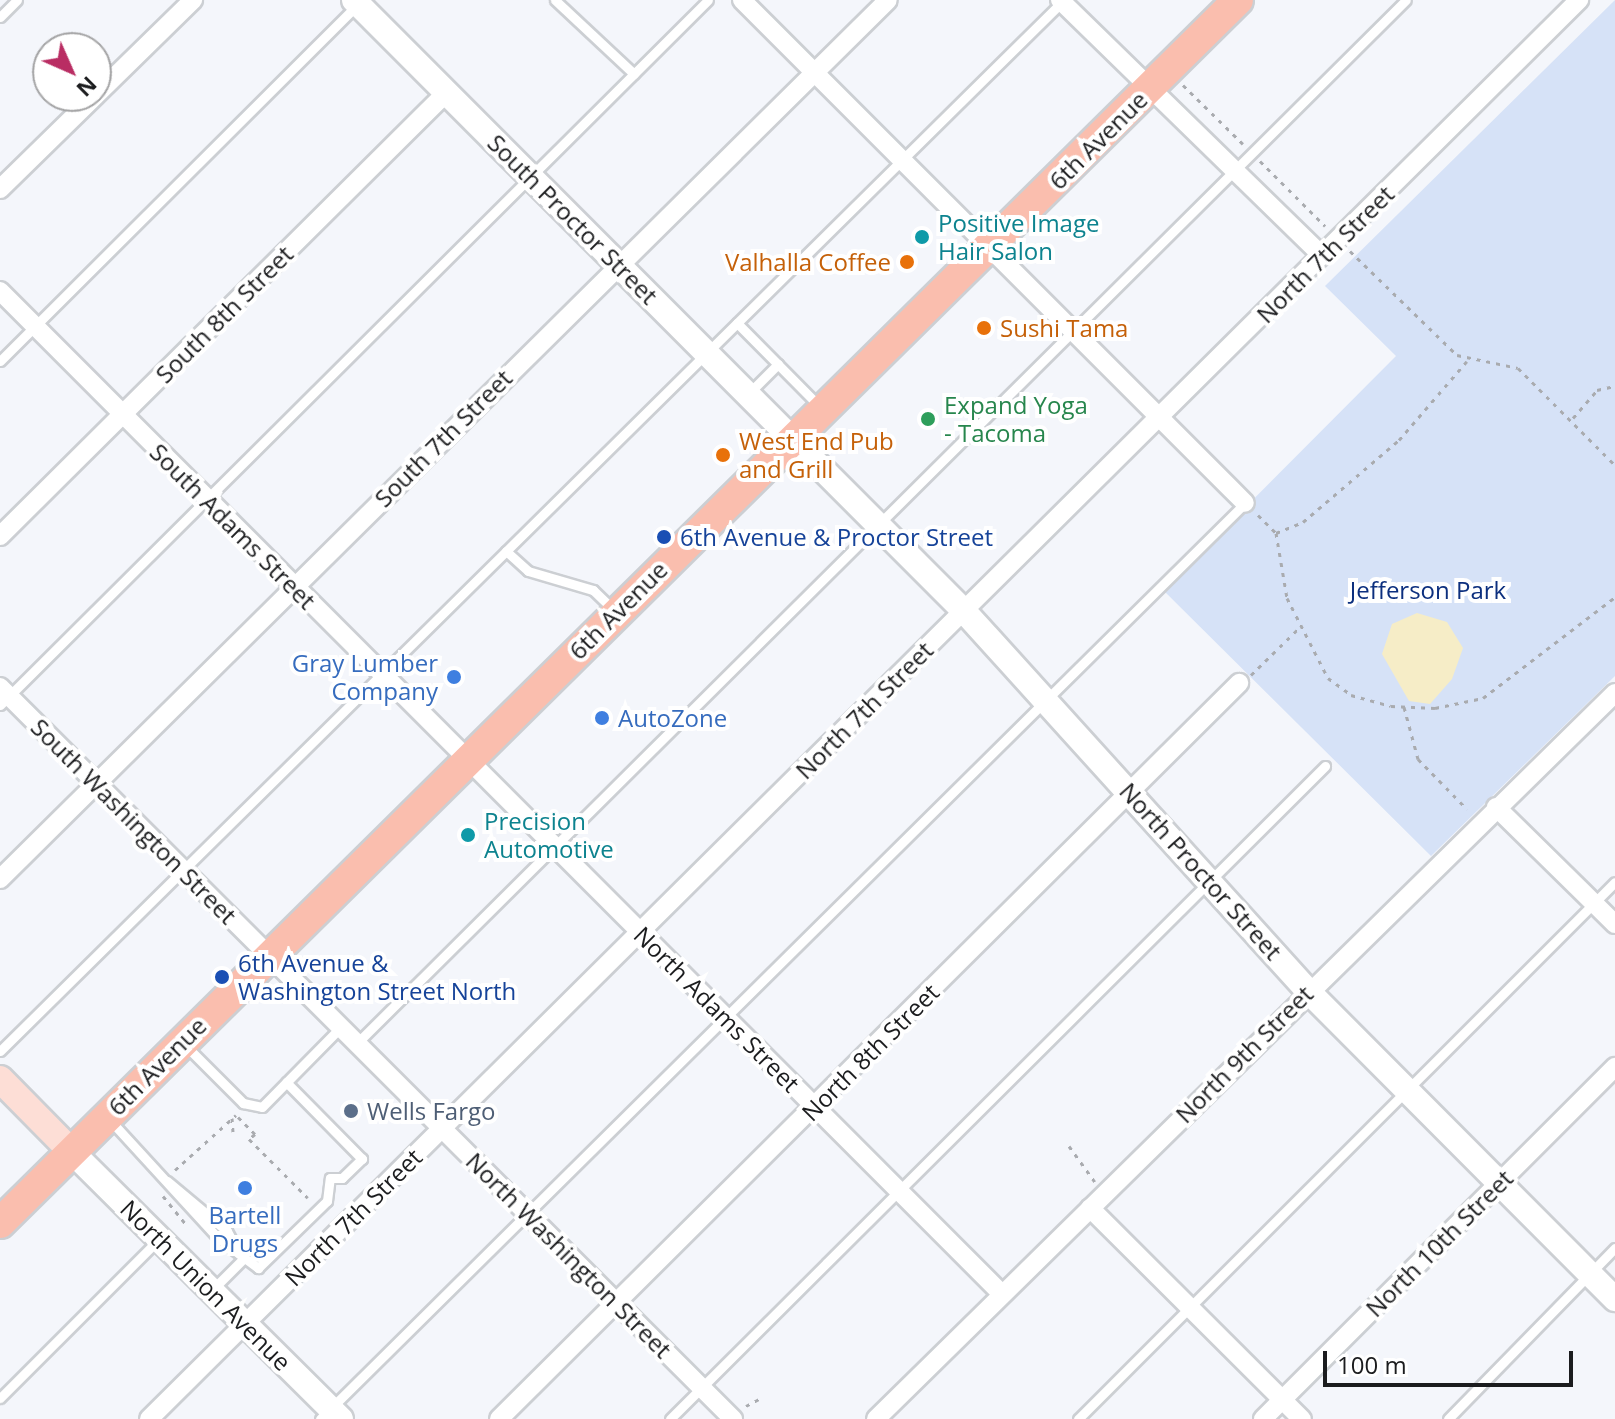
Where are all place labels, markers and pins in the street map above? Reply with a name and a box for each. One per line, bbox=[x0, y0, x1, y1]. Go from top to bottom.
place label: Positive Image Hair Salon bbox=[938, 209, 1099, 265]
marker: Positive Image Hair Salon bbox=[913, 228, 931, 246]
place label: Valhalla Coffee bbox=[725, 248, 891, 276]
marker: Valhalla Coffee bbox=[898, 253, 916, 271]
place label: Sushi Tama bbox=[1000, 314, 1128, 342]
marker: Sushi Tama bbox=[975, 319, 993, 337]
place label: Expand Yoga - Tacoma bbox=[944, 391, 1088, 447]
marker: Expand Yoga - Tacoma bbox=[919, 410, 937, 428]
place label: West End Pub and Grill bbox=[739, 427, 894, 483]
marker: West End Pub and Grill bbox=[714, 446, 732, 464]
place label: 6th Avenue & Proctor Street bbox=[680, 523, 993, 551]
marker: 6th Avenue & Proctor Street bbox=[655, 528, 673, 546]
place label: Gray Lumber Company bbox=[292, 649, 438, 705]
marker: Gray Lumber Company bbox=[445, 668, 463, 686]
place label: AutoZone bbox=[618, 704, 727, 732]
marker: AutoZone bbox=[593, 709, 611, 727]
place label: Precision Automotive bbox=[484, 807, 614, 863]
marker: Precision Automotive bbox=[459, 826, 477, 844]
place label: 6th Avenue & Washington Street North bbox=[238, 949, 516, 1005]
marker: 6th Avenue & Washington Street North bbox=[213, 968, 231, 986]
place label: Wells Fargo bbox=[367, 1097, 495, 1125]
marker: Wells Fargo bbox=[342, 1102, 360, 1120]
marker: Bartell Drugs bbox=[236, 1179, 254, 1197]
place label: Bartell Drugs bbox=[209, 1201, 281, 1257]

